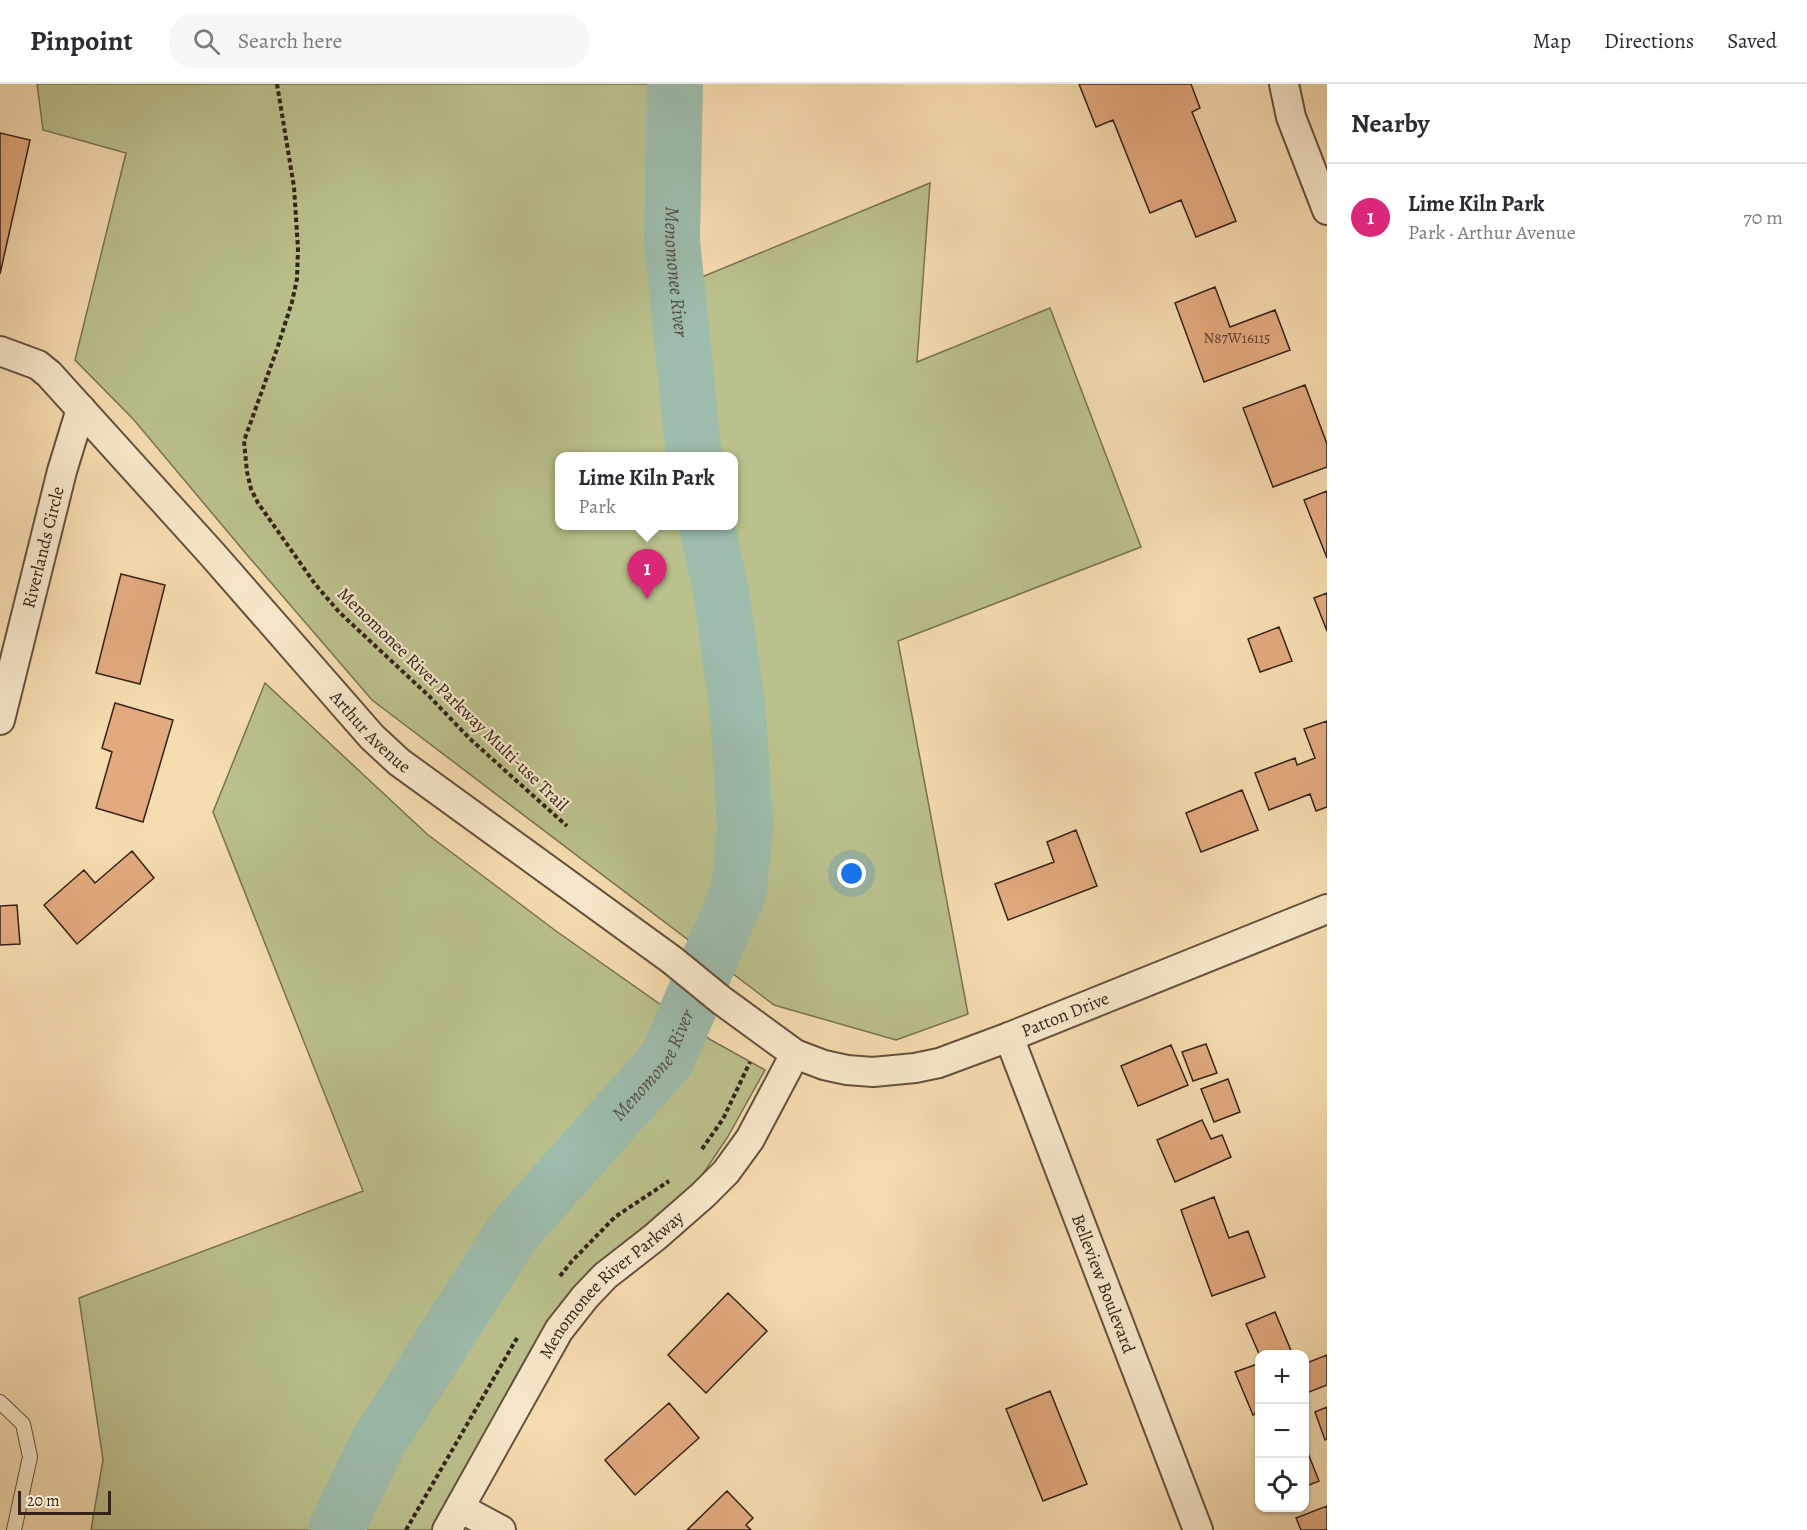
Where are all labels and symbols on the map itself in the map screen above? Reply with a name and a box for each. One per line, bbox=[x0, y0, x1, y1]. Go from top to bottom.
water label: Menomonee River bbox=[658, 206, 695, 339]
house number: N87W16115 bbox=[1203, 328, 1271, 348]
street label: Riverlands Circle bbox=[16, 484, 70, 611]
pin: 1 bbox=[628, 550, 666, 599]
street label: Menomonee River Parkway Multi-use Trail bbox=[332, 582, 574, 817]
street label: Arthur Avenue bbox=[324, 685, 416, 779]
your location bbox=[837, 859, 866, 888]
street label: Patton Drive bbox=[1018, 986, 1113, 1043]
water label: Menomonee River bbox=[605, 1004, 701, 1126]
street label: Menomonee River Parkway bbox=[533, 1205, 689, 1363]
street label: Belleview Boulevard bbox=[1066, 1210, 1141, 1357]
scale bar bbox=[18, 1488, 111, 1516]

